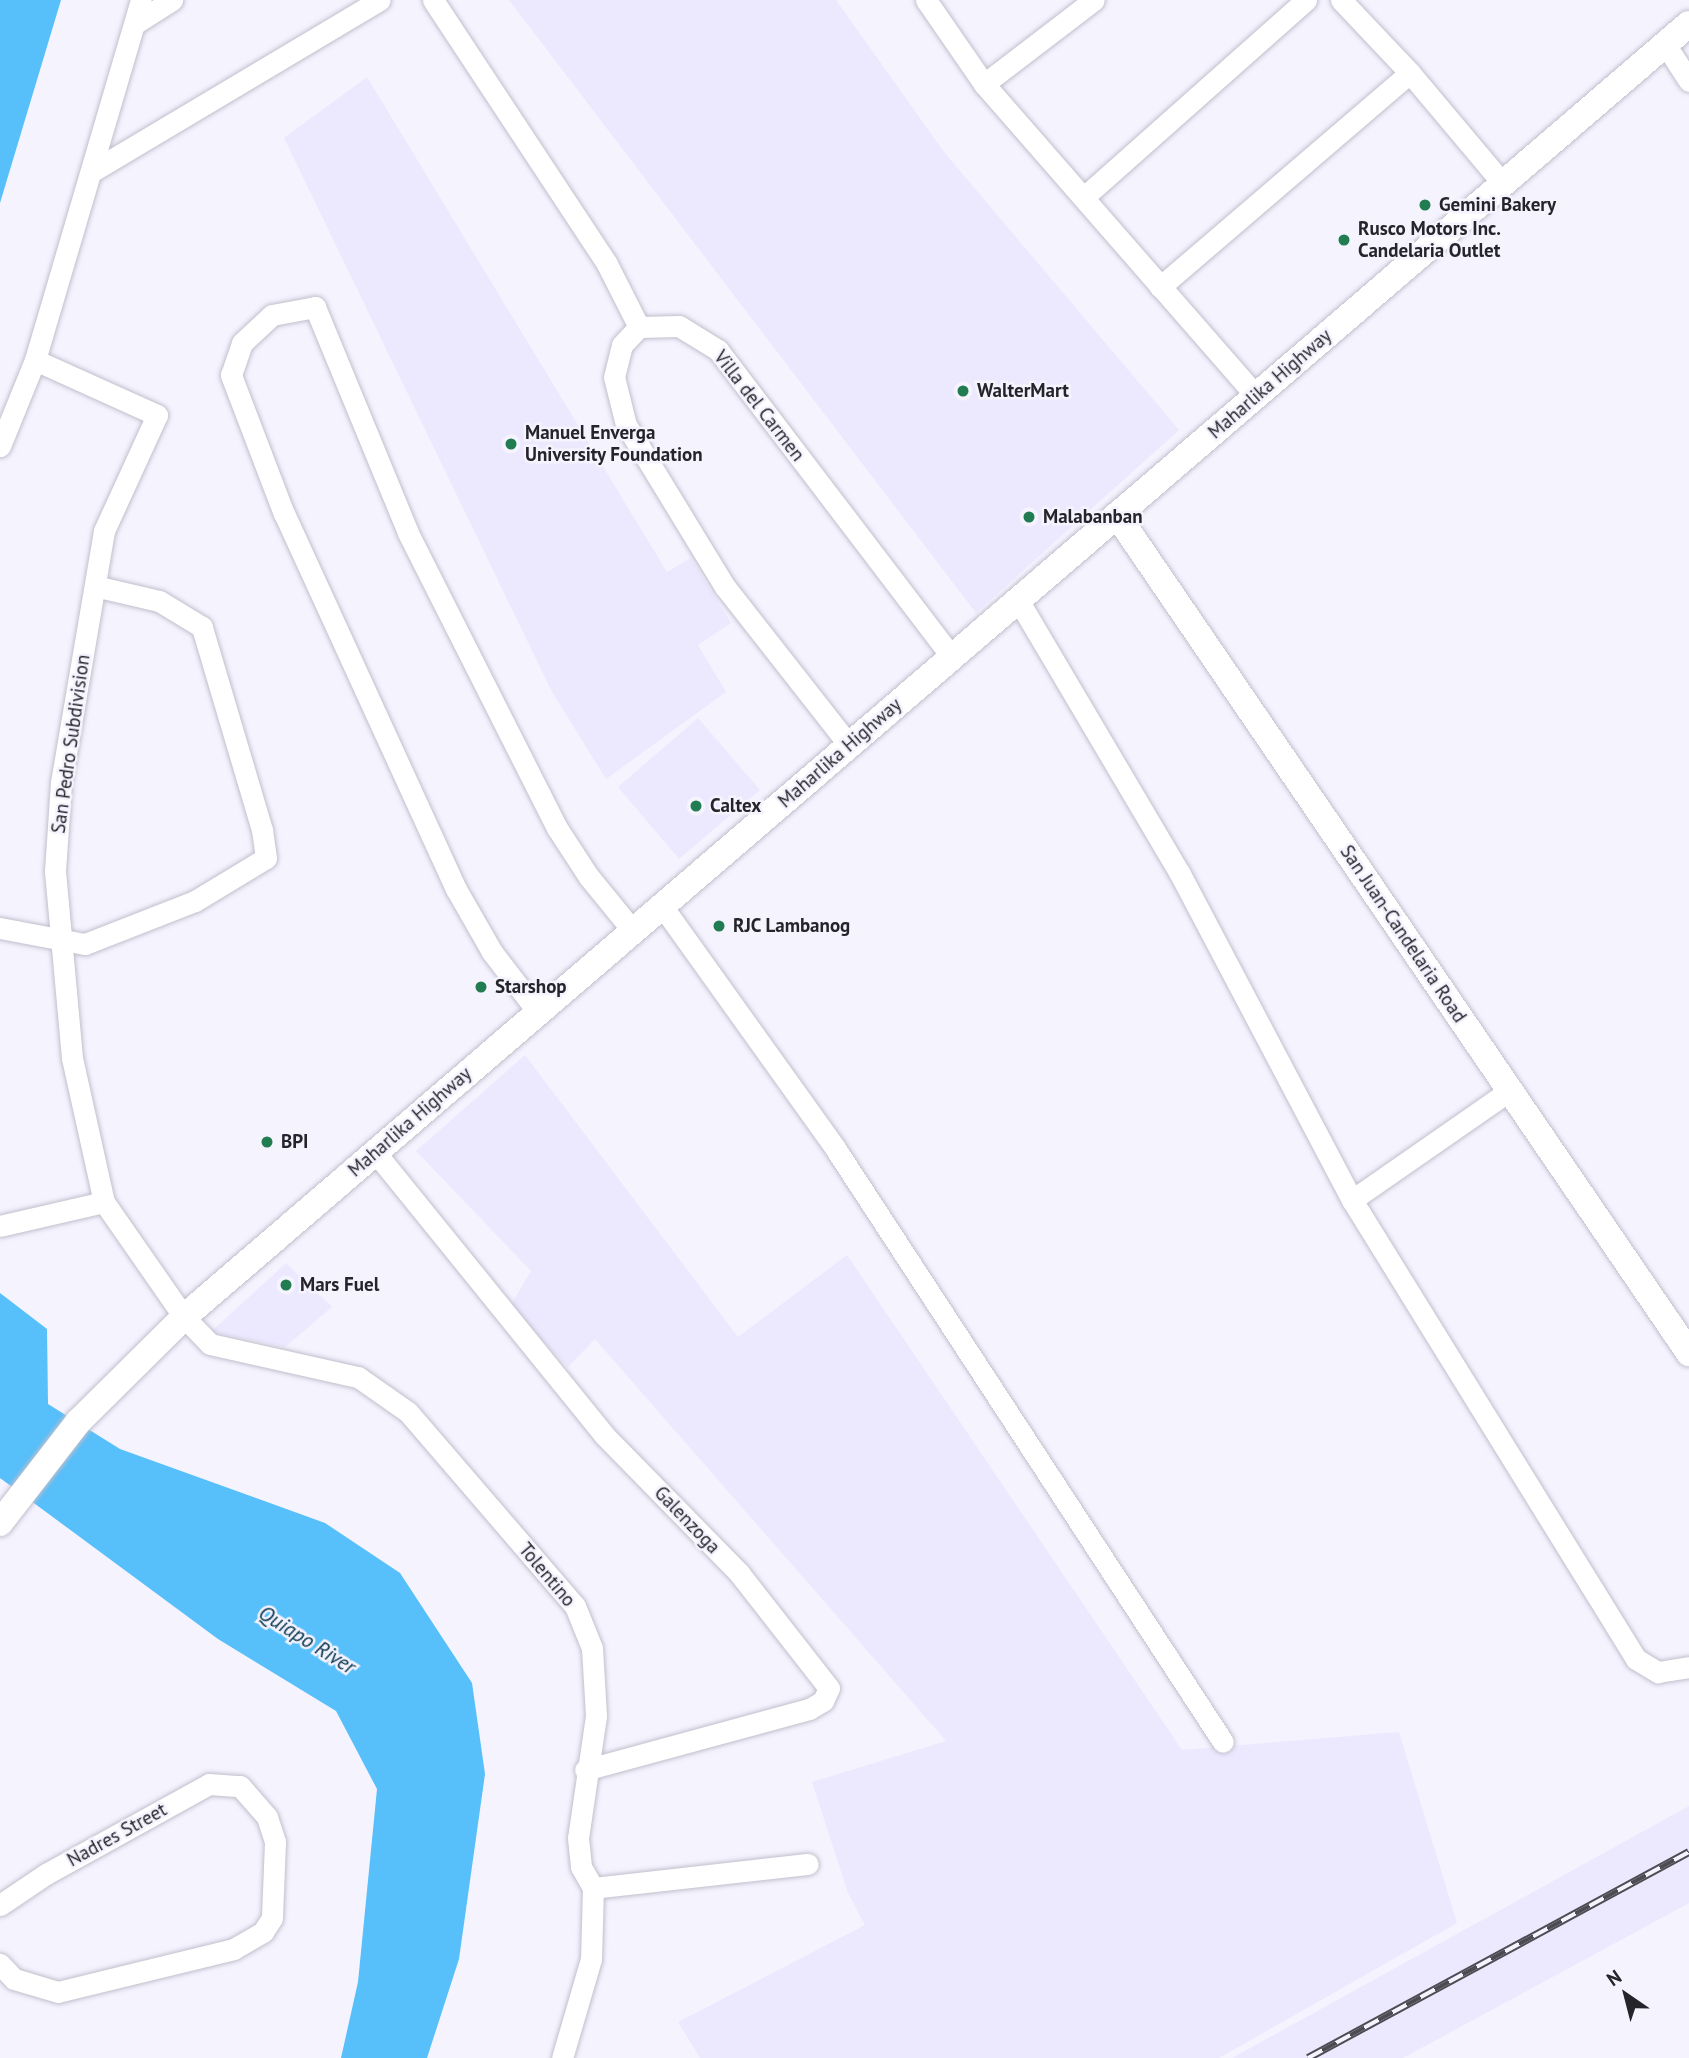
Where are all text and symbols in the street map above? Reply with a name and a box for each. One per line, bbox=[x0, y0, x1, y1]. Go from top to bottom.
place label: Gemini Bakery bbox=[1439, 194, 1556, 216]
marker: Gemini Bakery bbox=[1417, 197, 1433, 213]
place label: Rusco Motors Inc. Candelaria Outlet bbox=[1358, 218, 1501, 262]
marker: Rusco Motors Inc. Candelaria Outlet bbox=[1336, 232, 1352, 248]
street label: Maharlika Highway bbox=[1204, 324, 1336, 444]
street label: Villa del Carmen bbox=[709, 346, 809, 466]
place label: WalterMart bbox=[977, 380, 1069, 402]
marker: WalterMart bbox=[955, 383, 971, 399]
place label: Manuel Enverga University Foundation bbox=[525, 422, 703, 466]
marker: Manuel Enverga University Foundation bbox=[503, 436, 519, 452]
place label: Malabanban bbox=[1043, 506, 1143, 528]
marker: Malabanban bbox=[1021, 509, 1037, 525]
street label: San Pedro Subdivision bbox=[47, 653, 95, 835]
street label: Maharlika Highway bbox=[774, 693, 906, 813]
place label: Caltex bbox=[710, 795, 761, 817]
marker: Caltex bbox=[688, 798, 704, 814]
street label: San Juan-Candelaria Road bbox=[1335, 841, 1471, 1027]
place label: RJC Lambanog bbox=[733, 915, 851, 937]
marker: RJC Lambanog bbox=[711, 918, 727, 934]
place label: Starshop bbox=[495, 976, 567, 998]
marker: Starshop bbox=[473, 979, 489, 995]
street label: Maharlika Highway bbox=[344, 1062, 476, 1182]
place label: BPI bbox=[281, 1131, 309, 1153]
marker: BPI bbox=[259, 1134, 275, 1150]
place label: Mars Fuel bbox=[300, 1274, 379, 1296]
marker: Mars Fuel bbox=[278, 1277, 294, 1293]
street label: Galenzoga bbox=[649, 1482, 725, 1558]
street label: Tolentino bbox=[514, 1539, 580, 1611]
water label: Quiapo River bbox=[254, 1600, 360, 1680]
street label: Nadres Street bbox=[63, 1798, 171, 1872]
north arrow bbox=[1591, 1960, 1661, 2030]
text: N bbox=[1602, 1964, 1626, 1991]

